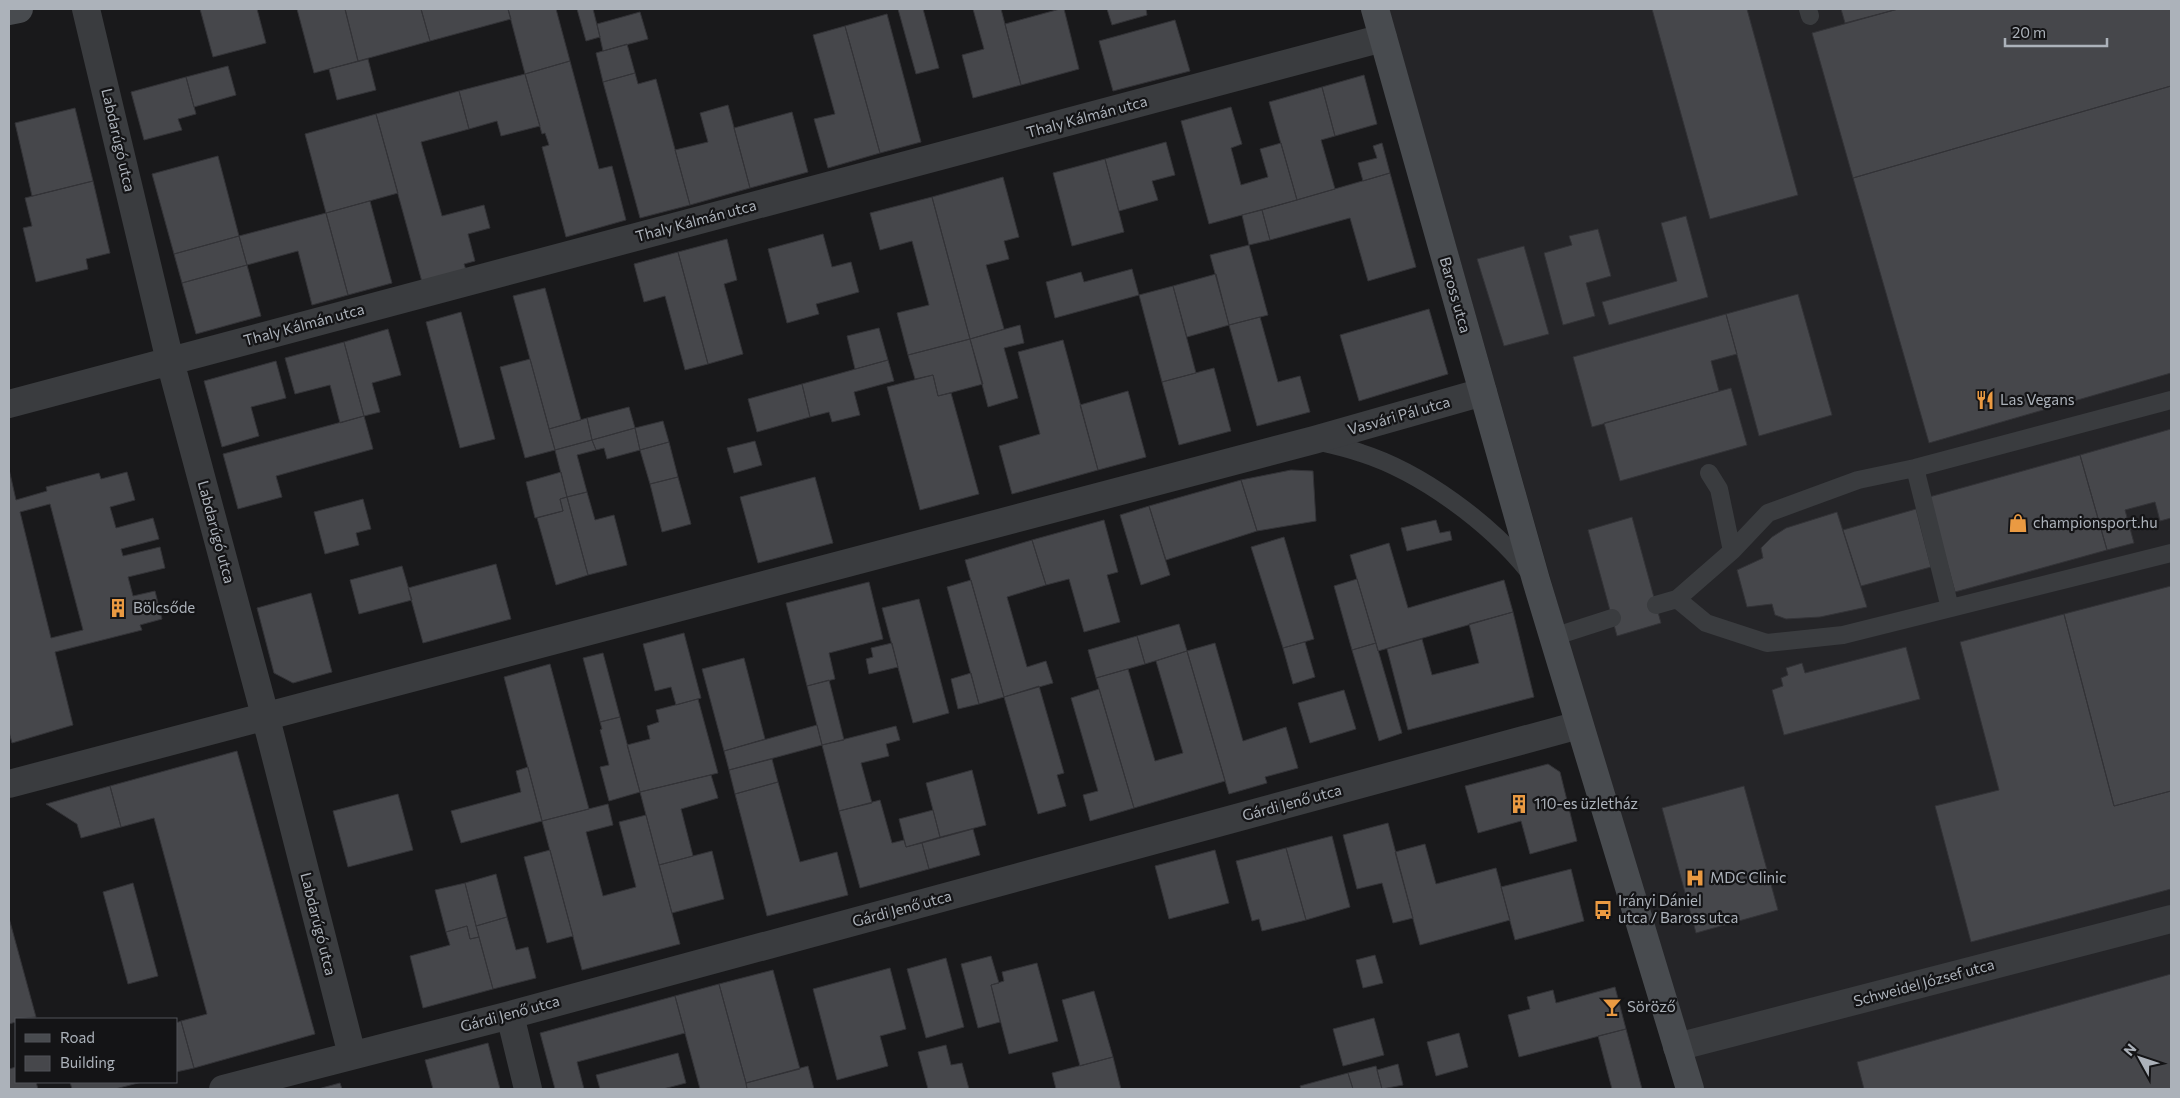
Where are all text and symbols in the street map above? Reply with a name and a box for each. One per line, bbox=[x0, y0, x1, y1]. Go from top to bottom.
scale bar bbox=[2005, 15, 2108, 47]
text: 20 m bbox=[2012, 23, 2046, 41]
street label: Labdarúgó utca bbox=[98, 86, 140, 193]
street label: Thaly Kálmán utca bbox=[1024, 91, 1149, 141]
street label: Thaly Kálmán utca bbox=[633, 195, 758, 245]
street label: Baross utca bbox=[1437, 255, 1475, 335]
street label: Thaly Kálmán utca bbox=[241, 299, 366, 349]
restaurant icon: Las Vegans bbox=[1974, 389, 1996, 411]
place label: Las Vegans bbox=[2000, 390, 2075, 408]
street label: Vasvári Pál utca bbox=[1345, 392, 1452, 438]
street label: Labdarúgó utca bbox=[195, 478, 239, 585]
shop icon: championsport.hu bbox=[2007, 512, 2029, 534]
place label: championsport.hu bbox=[2033, 513, 2158, 531]
building icon: Bölcsőde bbox=[107, 597, 129, 619]
place label: Bölcsőde bbox=[133, 598, 195, 616]
street label: Gárdi Jenő utca bbox=[1240, 780, 1343, 824]
building icon: 110-es üzletház bbox=[1508, 793, 1530, 815]
place label: 110-es üzletház bbox=[1534, 794, 1638, 812]
hospital icon: MDC Clinic bbox=[1684, 867, 1706, 889]
place label: MDC Clinic bbox=[1710, 868, 1786, 886]
street label: Labdarúgó utca bbox=[297, 870, 340, 977]
street label: Gárdi Jenő utca bbox=[850, 886, 953, 930]
place label: Irányi Dániel utca / Baross utca bbox=[1618, 891, 1738, 926]
bus stop icon: Irányi Dániel utca / Baross utca bbox=[1592, 899, 1614, 921]
street label: Schweidel József utca bbox=[1851, 955, 1996, 1010]
street label: Gárdi Jenő utca bbox=[458, 991, 561, 1035]
bar icon: Söröző bbox=[1601, 996, 1623, 1018]
place label: Söröző bbox=[1627, 997, 1676, 1015]
legend bbox=[15, 1018, 178, 1083]
text: Road bbox=[60, 1028, 95, 1046]
north arrow bbox=[2115, 1033, 2165, 1083]
text: N bbox=[2120, 1040, 2140, 1059]
text: Building bbox=[60, 1053, 115, 1071]

